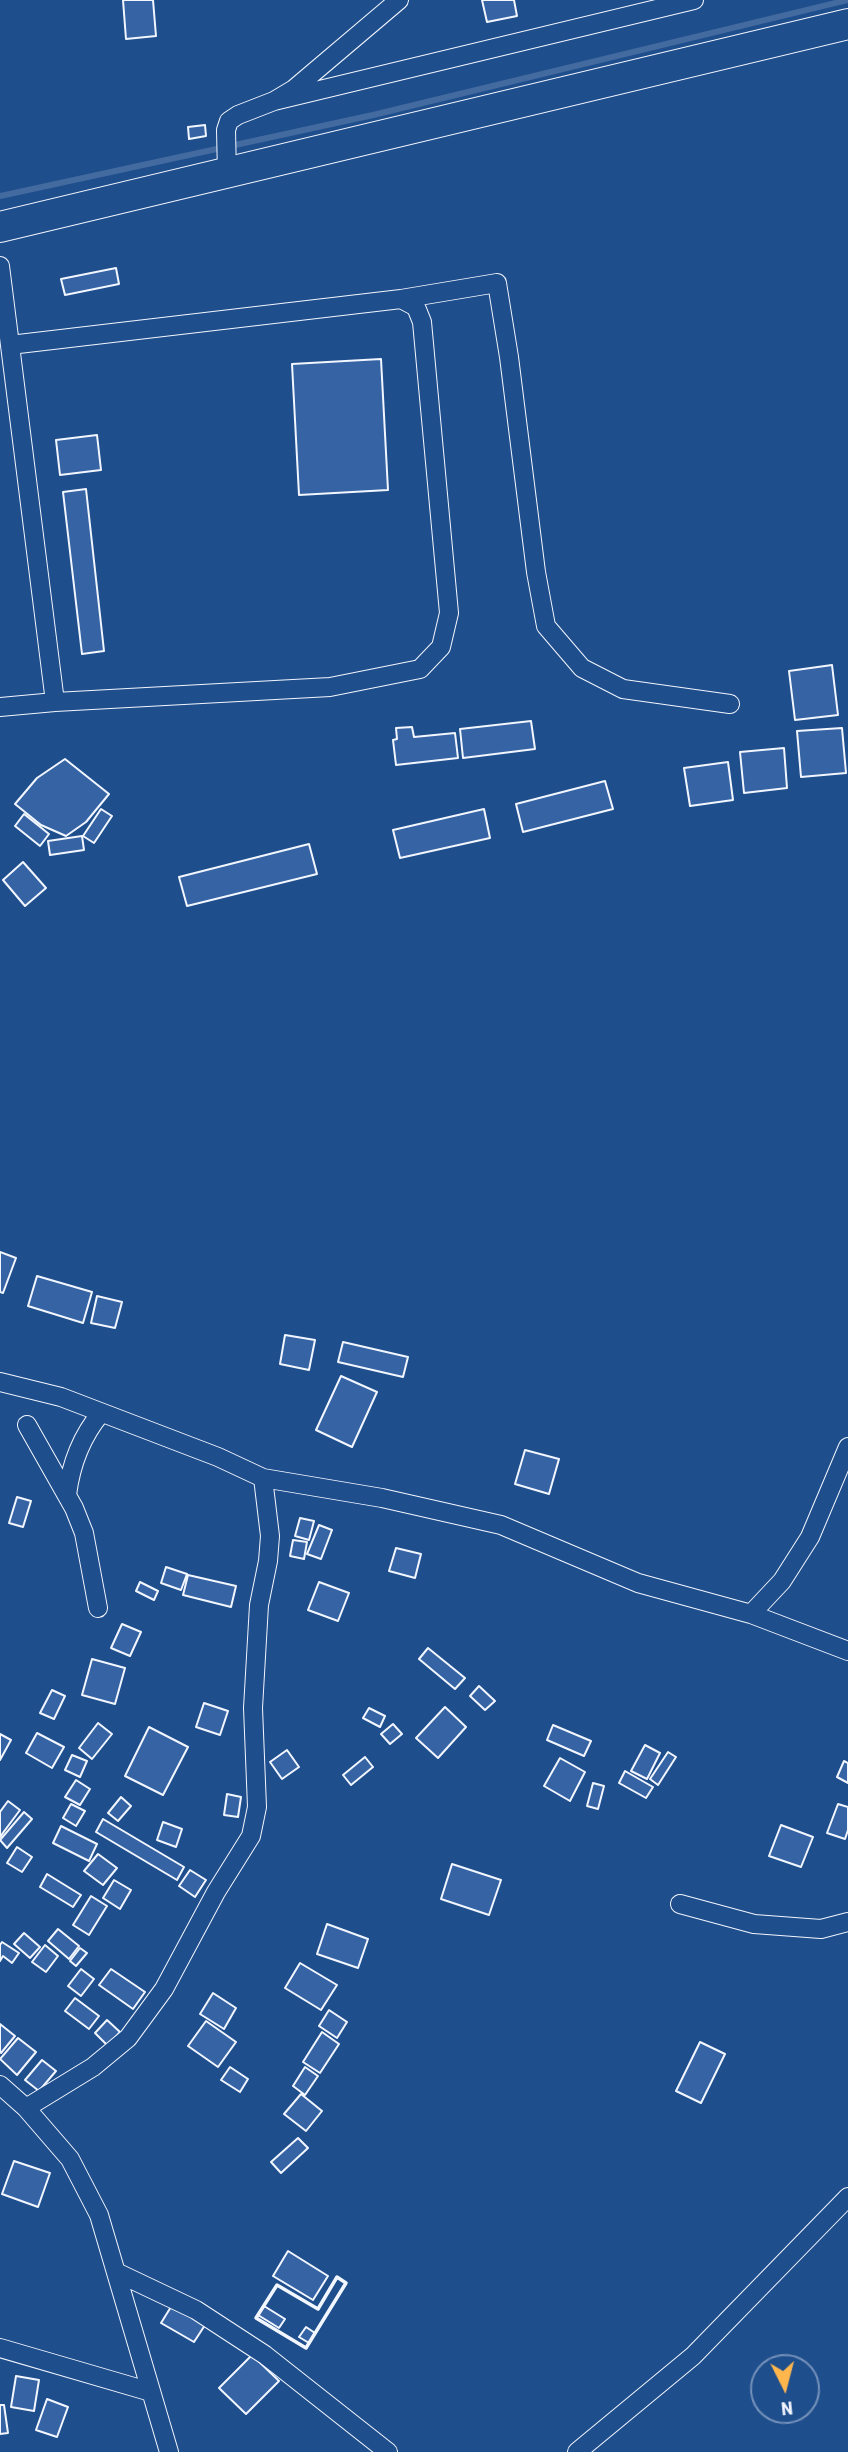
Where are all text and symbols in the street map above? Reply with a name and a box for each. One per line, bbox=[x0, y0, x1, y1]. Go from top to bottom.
north arrow bbox=[750, 2354, 820, 2424]
text: N bbox=[780, 2396, 794, 2420]

